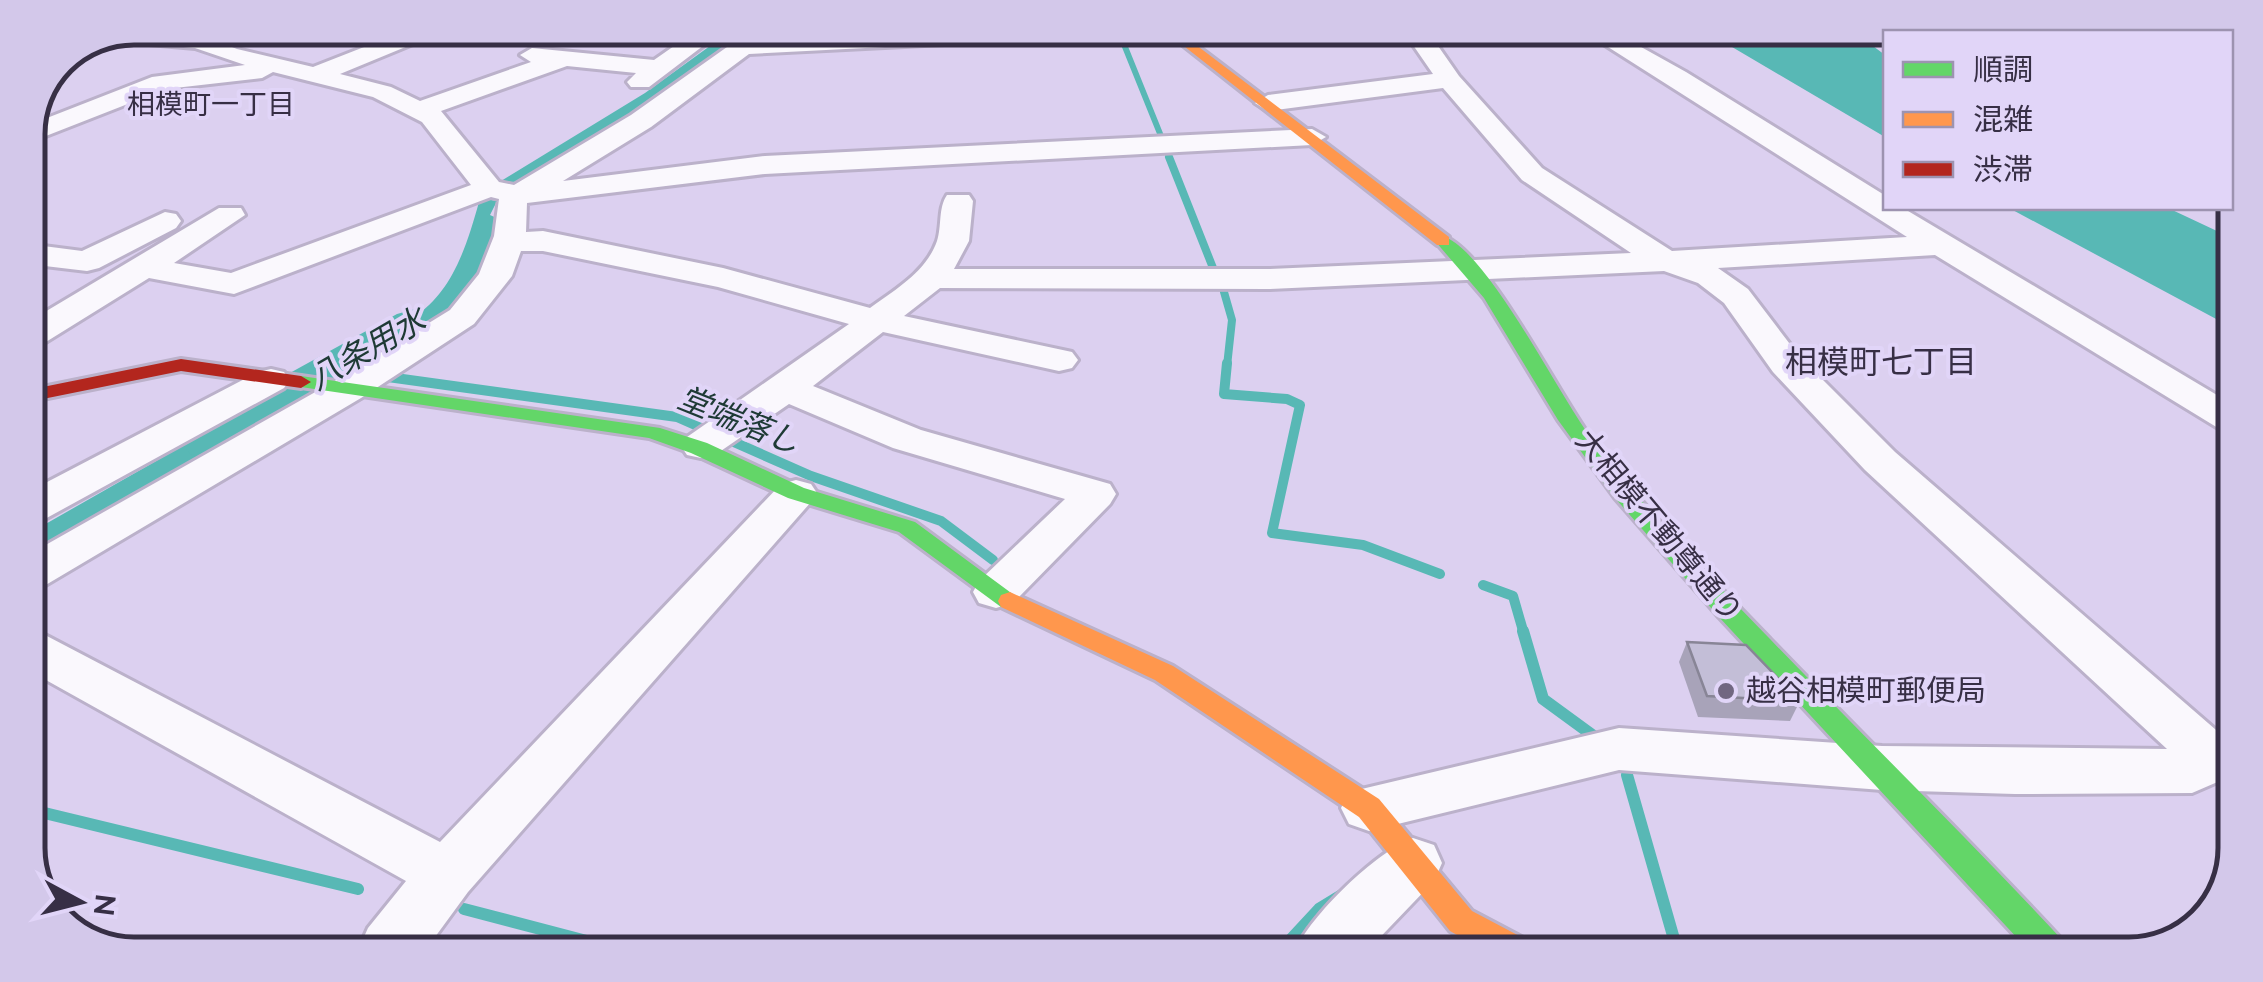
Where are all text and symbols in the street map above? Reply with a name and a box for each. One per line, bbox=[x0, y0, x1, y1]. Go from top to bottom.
legend bbox=[1883, 30, 2233, 210]
text: 順調 bbox=[1973, 52, 2033, 87]
district label: 相模町一丁目 bbox=[127, 88, 295, 121]
text: 混雑 bbox=[1973, 102, 2033, 137]
text: 渋滞 bbox=[1973, 152, 2033, 187]
water label: 八条用水 bbox=[302, 299, 434, 397]
district label: 相模町七丁目 bbox=[1785, 343, 1977, 380]
water label: 堂端落し bbox=[673, 378, 805, 461]
street label: 大相模不動尊通り bbox=[1569, 423, 1750, 629]
place label: 越谷相模町郵便局 bbox=[1746, 673, 1986, 708]
marker: 越谷相模町郵便局 bbox=[1715, 680, 1737, 702]
north arrow bbox=[30, 852, 130, 952]
text: N bbox=[87, 892, 122, 918]

